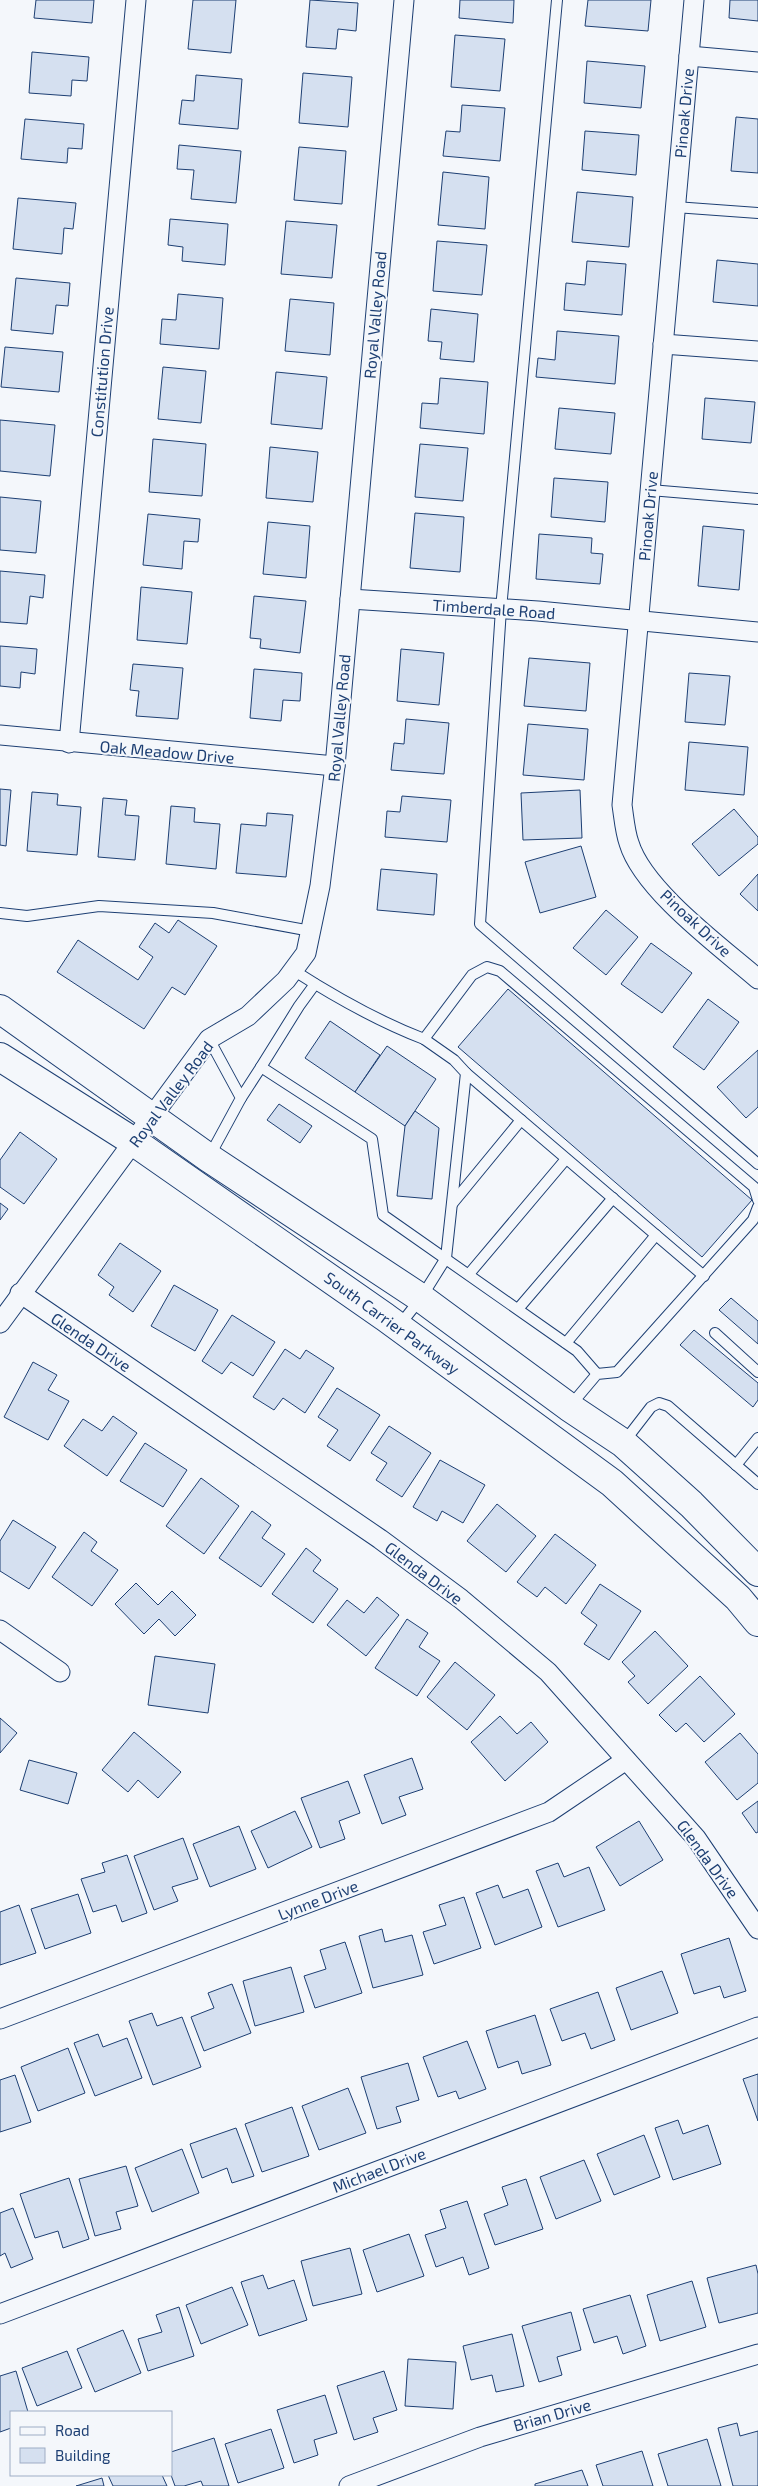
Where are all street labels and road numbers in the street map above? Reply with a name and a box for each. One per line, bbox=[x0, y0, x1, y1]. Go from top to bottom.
street label: Pinoak Drive bbox=[670, 67, 697, 159]
street label: Royal Valley Road bbox=[359, 250, 390, 380]
street label: Constitution Drive bbox=[86, 306, 117, 438]
street label: Pinoak Drive bbox=[634, 470, 661, 562]
street label: Timberdale Road bbox=[432, 595, 556, 622]
street label: Royal Valley Road bbox=[323, 653, 354, 783]
street label: Oak Meadow Drive bbox=[99, 736, 235, 767]
street label: Pinoak Drive bbox=[657, 885, 736, 960]
street label: Royal Valley Road bbox=[124, 1037, 217, 1151]
street label: South Carrier Parkway bbox=[321, 1267, 464, 1378]
street label: Glenda Drive bbox=[48, 1308, 135, 1375]
street label: Glenda Drive bbox=[382, 1537, 467, 1608]
street label: Glenda Drive bbox=[674, 1816, 743, 1902]
street label: Lynne Drive bbox=[275, 1876, 361, 1924]
street label: Michael Drive bbox=[329, 2143, 428, 2196]
street label: Brian Drive bbox=[511, 2394, 593, 2435]

